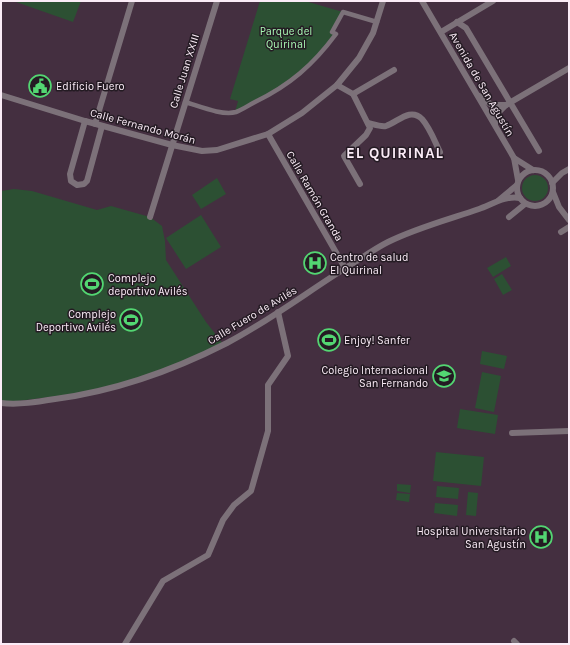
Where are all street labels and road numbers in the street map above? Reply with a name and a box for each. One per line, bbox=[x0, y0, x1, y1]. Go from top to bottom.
street label: Avenida de San Agustín bbox=[446, 30, 517, 139]
street label: Calle Juan XXIII bbox=[167, 32, 202, 110]
street label: Calle Fernando Morán bbox=[89, 106, 197, 147]
street label: Calle Ramón Granda bbox=[283, 149, 346, 244]
street label: Calle Fuero de Avilés bbox=[205, 284, 299, 347]

